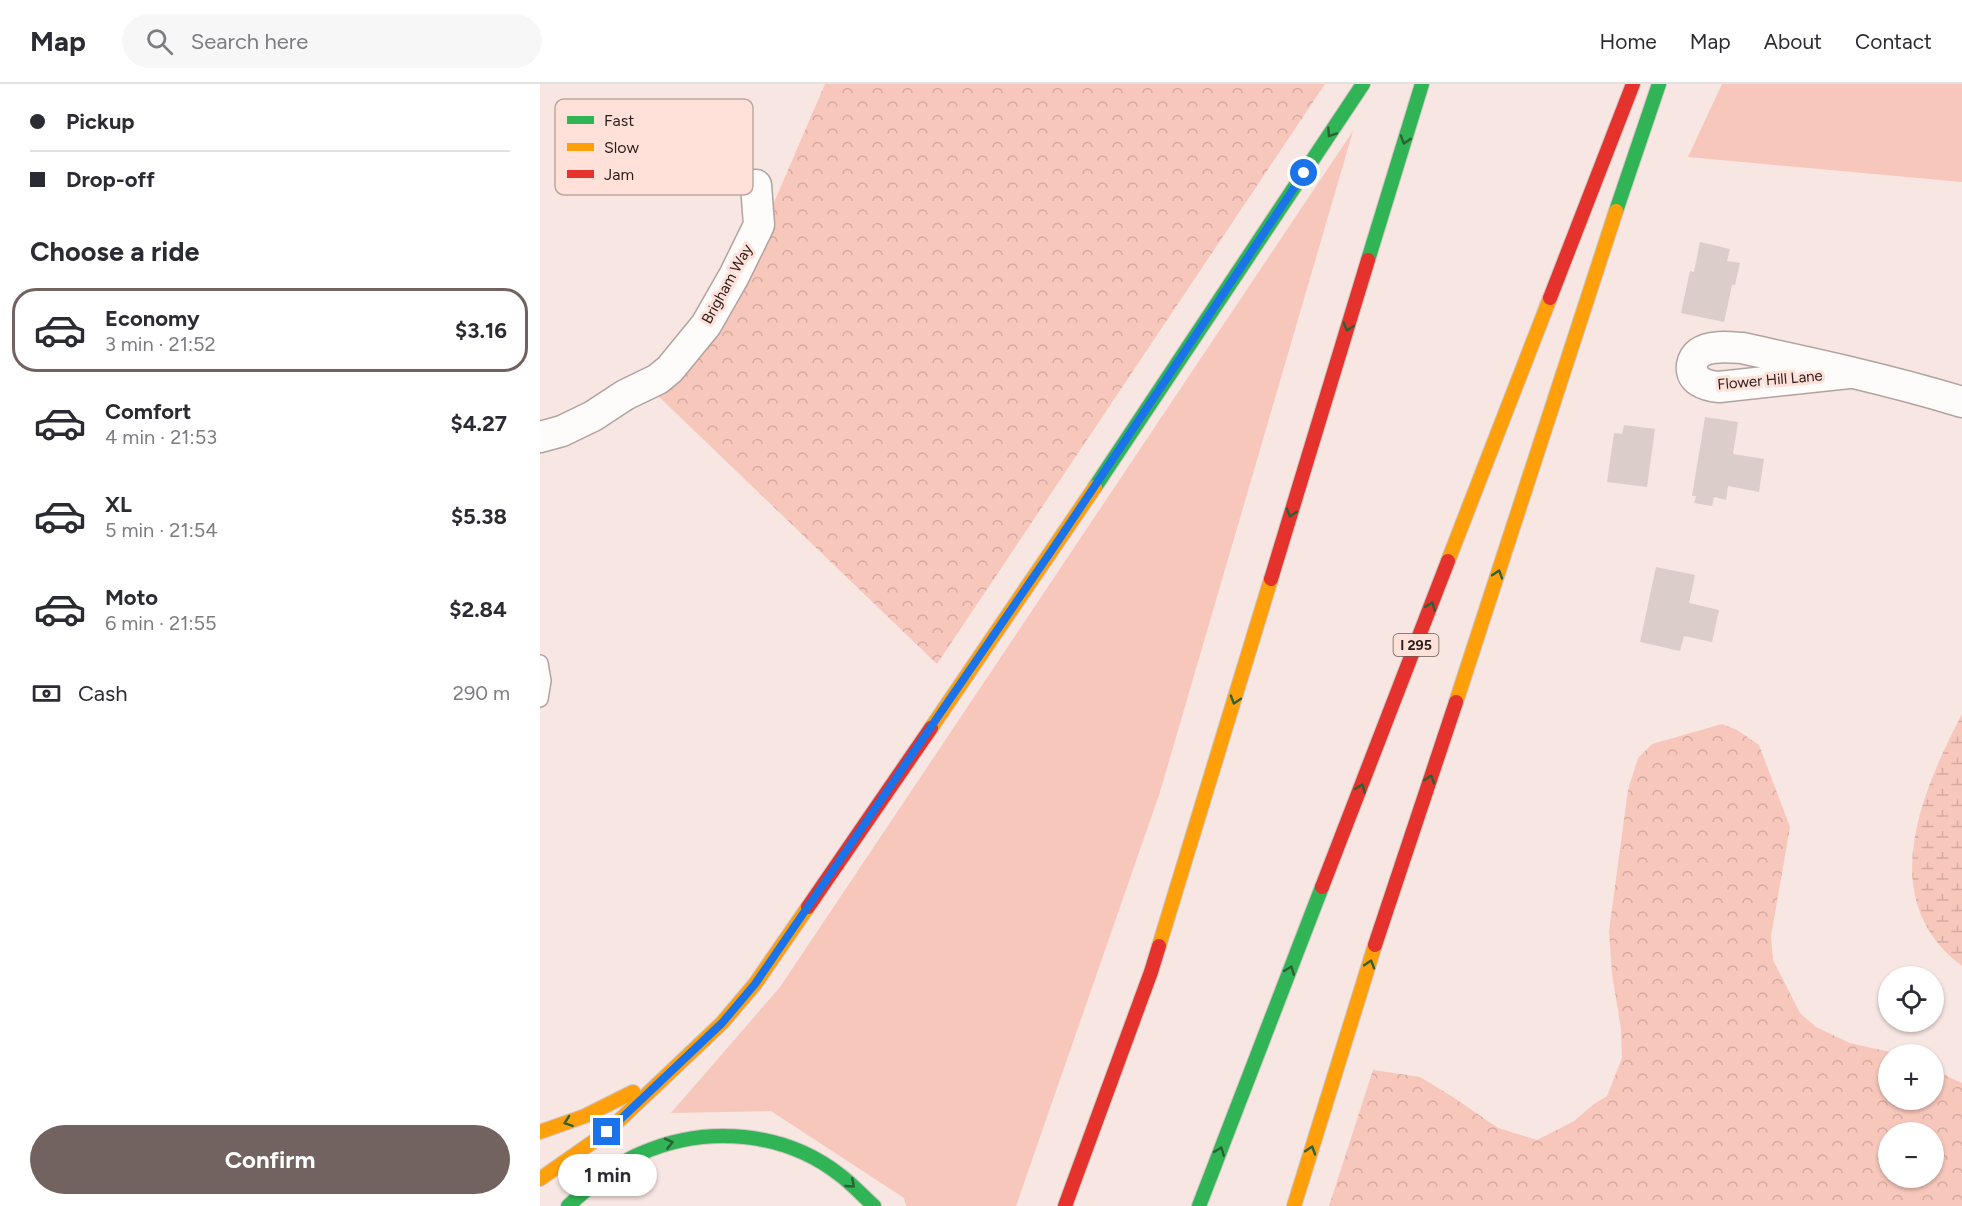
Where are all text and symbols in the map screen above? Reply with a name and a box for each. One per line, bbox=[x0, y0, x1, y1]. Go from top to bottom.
search box bbox=[122, 14, 542, 68]
text: Map bbox=[30, 24, 86, 58]
icon: search bbox=[143, 25, 176, 58]
text: Search here bbox=[191, 28, 308, 55]
text: Home bbox=[1600, 29, 1657, 54]
text: Map bbox=[1690, 29, 1731, 54]
text: About bbox=[1764, 29, 1822, 54]
text: Contact bbox=[1855, 29, 1932, 54]
legend bbox=[555, 99, 753, 195]
text: Pickup bbox=[66, 108, 135, 135]
text: Fast bbox=[604, 111, 634, 130]
one-way arrow bbox=[1326, 127, 1338, 137]
one-way arrow bbox=[1400, 134, 1412, 145]
text: Slow bbox=[604, 138, 639, 157]
route start bbox=[1290, 159, 1317, 186]
text: Jam bbox=[604, 165, 634, 184]
text: Drop-off bbox=[66, 166, 155, 193]
text: Choose a ride bbox=[30, 235, 199, 268]
street label: Brigham Way bbox=[698, 241, 756, 327]
icon: car bbox=[33, 303, 87, 357]
text: Economy bbox=[105, 305, 200, 332]
text: $3.16 bbox=[455, 317, 507, 344]
one-way arrow bbox=[1343, 321, 1355, 331]
text: 3 min · 21:52 bbox=[105, 332, 216, 356]
street label: Flower Hill Lane bbox=[1717, 366, 1823, 394]
icon: car bbox=[33, 396, 87, 450]
text: Comfort bbox=[105, 398, 191, 425]
text: $4.27 bbox=[450, 410, 507, 437]
text: 4 min · 21:53 bbox=[105, 425, 217, 449]
icon: car bbox=[33, 489, 87, 543]
text: XL bbox=[105, 491, 132, 518]
text: $5.38 bbox=[451, 503, 507, 530]
one-way arrow bbox=[1286, 507, 1299, 518]
text: 5 min · 21:54 bbox=[105, 518, 218, 542]
one-way arrow bbox=[1491, 569, 1503, 580]
icon: car bbox=[33, 582, 87, 636]
text: Moto bbox=[105, 584, 158, 611]
text: $2.84 bbox=[449, 596, 507, 623]
one-way arrow bbox=[1424, 601, 1436, 612]
text: 6 min · 21:55 bbox=[105, 611, 217, 635]
road number: I 295 bbox=[1394, 634, 1438, 656]
icon: cash bbox=[30, 677, 63, 710]
text: Cash bbox=[78, 680, 128, 707]
text: 290 m bbox=[453, 681, 510, 705]
one-way arrow bbox=[1229, 694, 1242, 705]
one-way arrow bbox=[1423, 774, 1436, 785]
one-way arrow bbox=[1354, 783, 1366, 794]
one-way arrow bbox=[1362, 959, 1375, 970]
one-way arrow bbox=[1283, 965, 1296, 975]
map controls bbox=[1878, 966, 1944, 1188]
button: locate bbox=[1878, 966, 1944, 1032]
button: + bbox=[1878, 1044, 1944, 1110]
one-way arrow bbox=[563, 1115, 574, 1128]
route end bbox=[593, 1118, 620, 1145]
button: − bbox=[1878, 1122, 1944, 1188]
button: Confirm bbox=[30, 1125, 510, 1194]
one-way arrow bbox=[664, 1137, 674, 1150]
one-way arrow bbox=[1304, 1145, 1317, 1156]
one-way arrow bbox=[1213, 1147, 1225, 1158]
callout: 1 min bbox=[557, 1153, 656, 1195]
text: 1 min bbox=[584, 1163, 631, 1187]
one-way arrow bbox=[844, 1177, 855, 1188]

